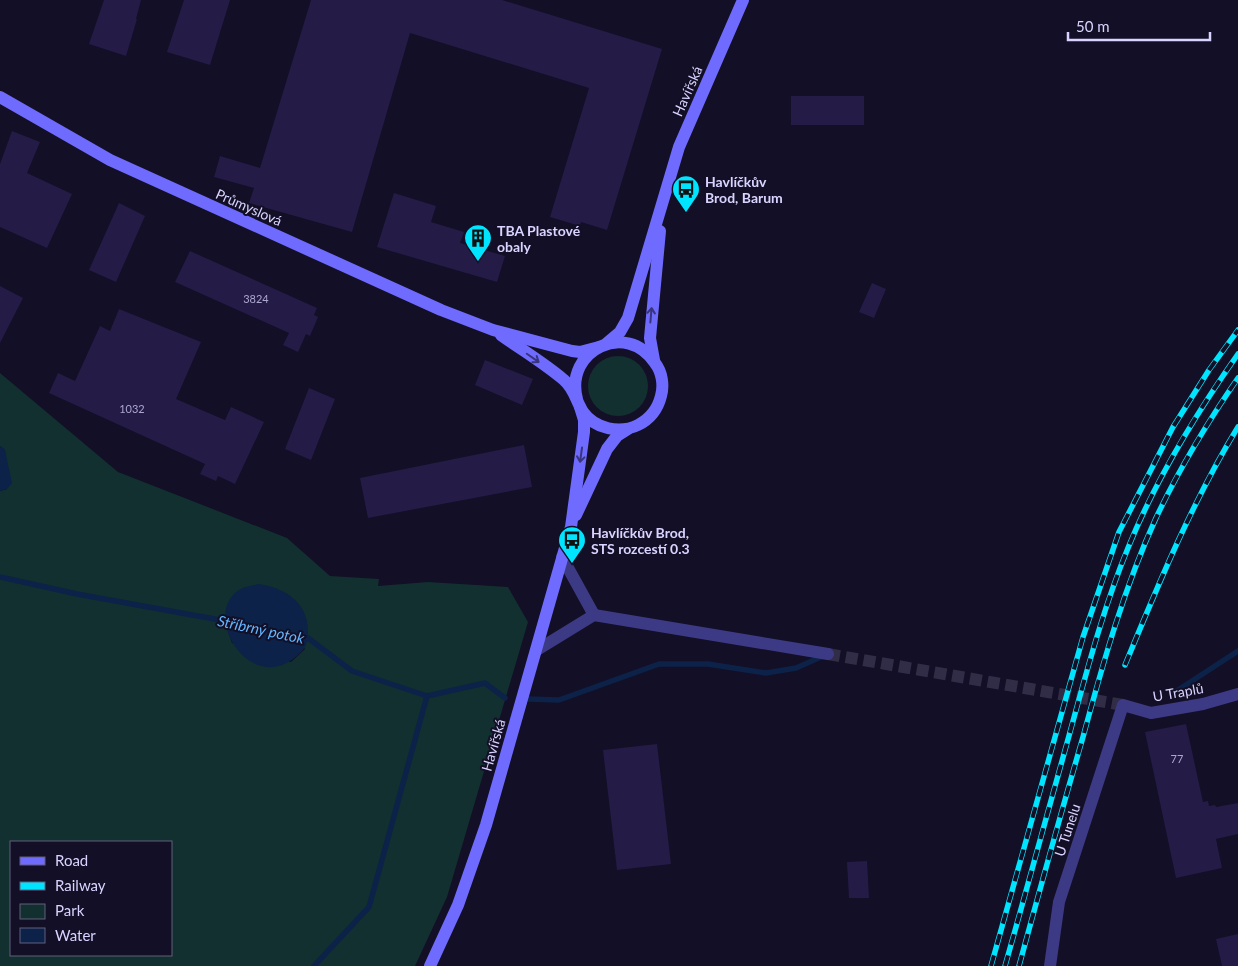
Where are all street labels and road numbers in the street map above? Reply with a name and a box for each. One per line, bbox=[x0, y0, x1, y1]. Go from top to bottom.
street label: Havířská bbox=[668, 63, 706, 119]
street label: Průmyslová bbox=[213, 185, 285, 229]
street label: U Traplů bbox=[1151, 679, 1205, 705]
street label: Havířská bbox=[477, 717, 509, 773]
street label: U Tunelu bbox=[1051, 802, 1083, 858]

